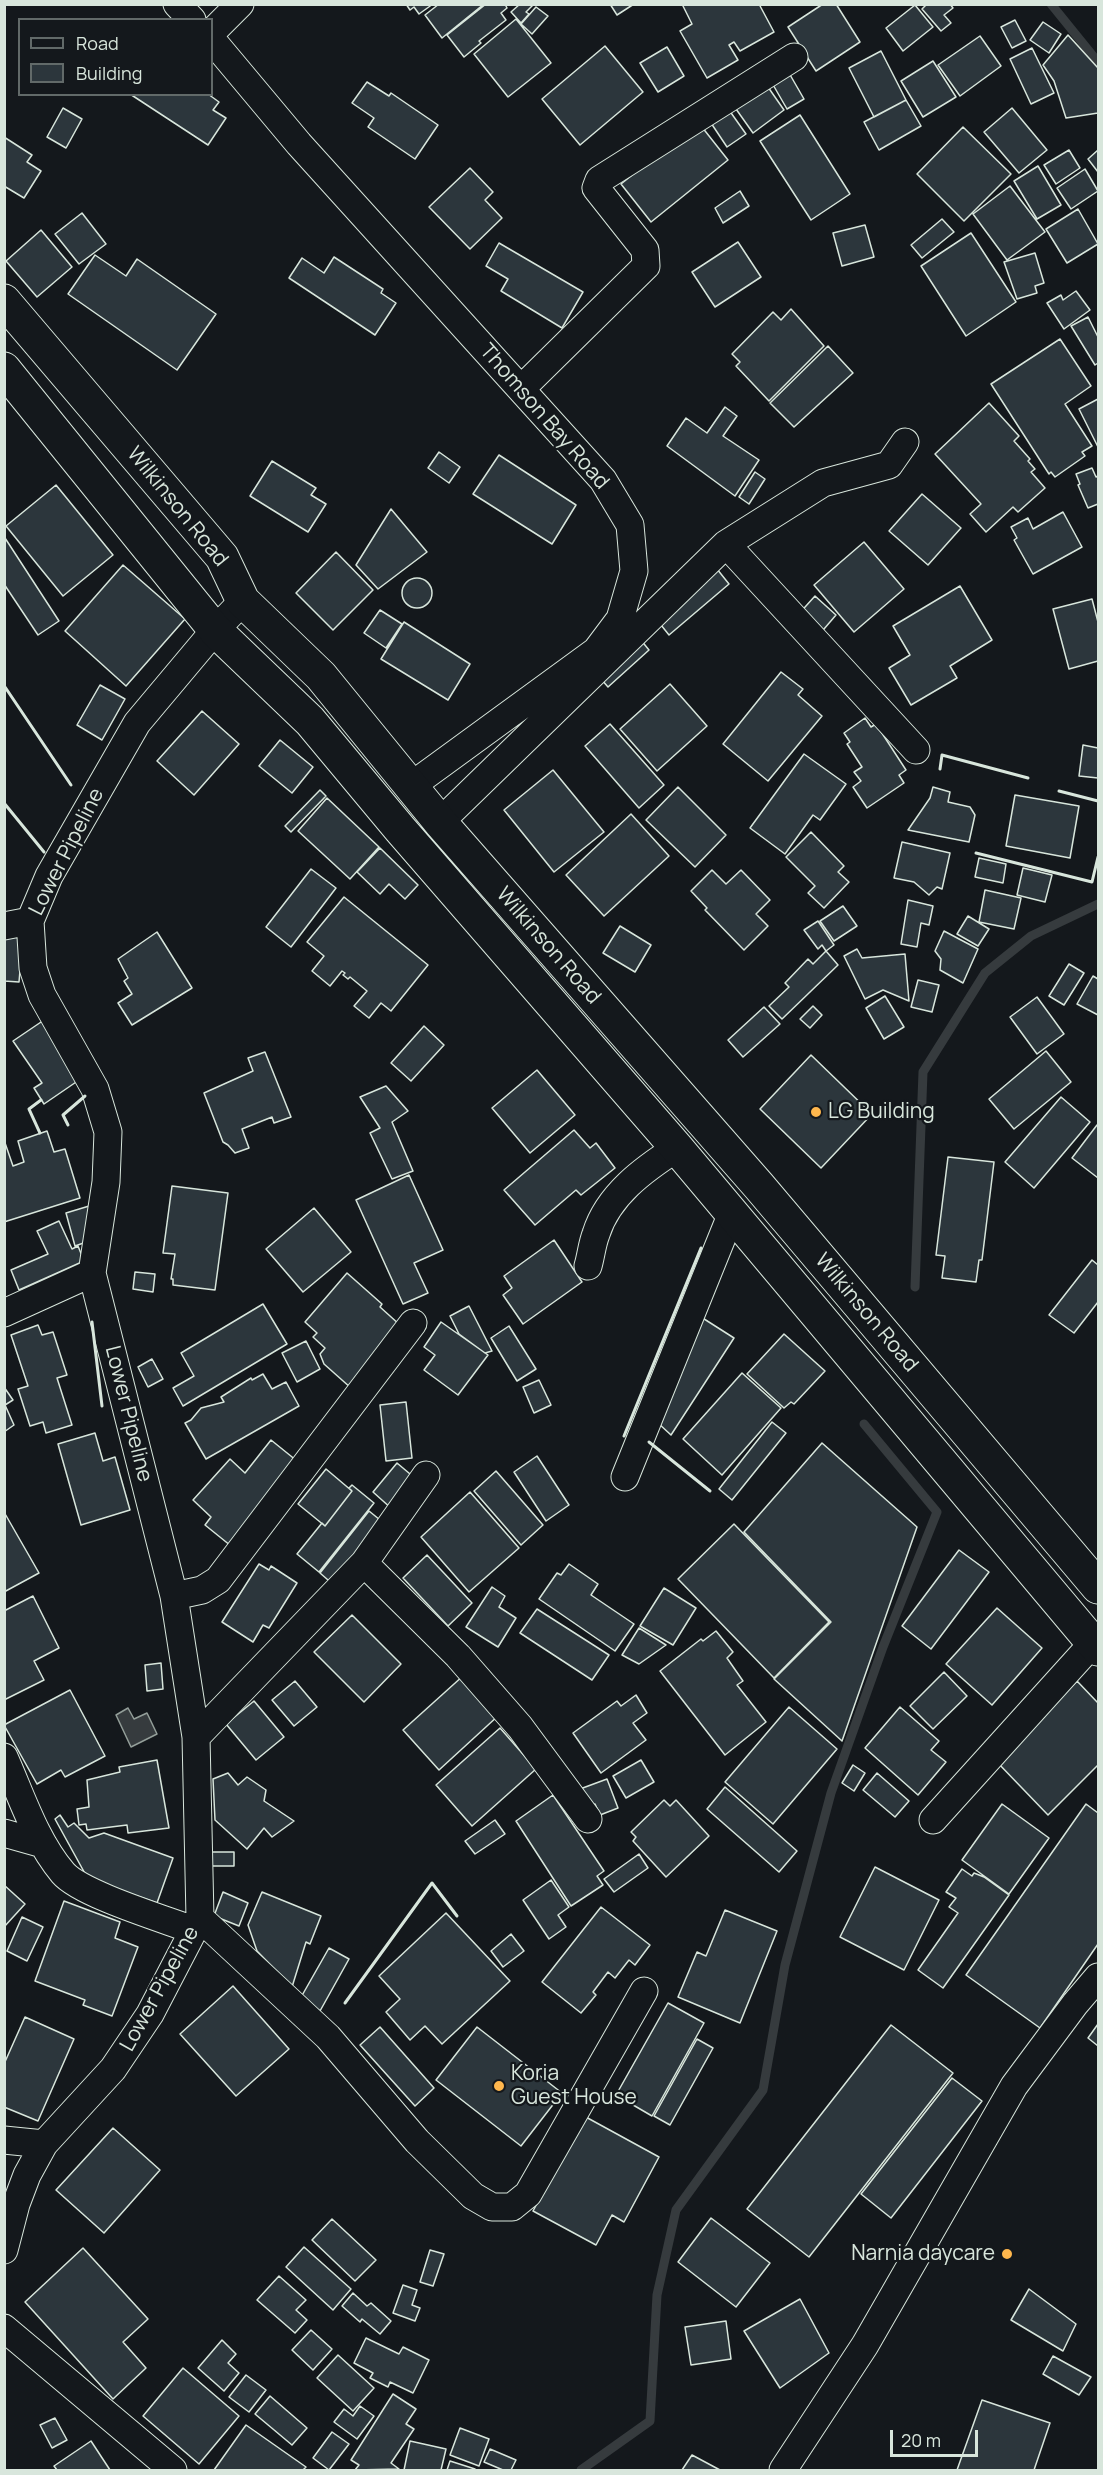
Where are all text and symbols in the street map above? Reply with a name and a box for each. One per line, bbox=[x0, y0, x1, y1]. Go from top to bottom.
legend bbox=[18, 18, 213, 96]
text: Road bbox=[76, 31, 119, 55]
text: Building bbox=[76, 61, 142, 85]
street label: Thomson Bay Road bbox=[474, 339, 614, 495]
street label: Wilkinson Road bbox=[121, 442, 233, 572]
street label: Lower Pipeline bbox=[24, 784, 110, 920]
street label: Wilkinson Road bbox=[490, 882, 606, 1010]
place label: LG Building bbox=[828, 1099, 935, 1125]
marker: LG Building bbox=[809, 1105, 823, 1119]
street label: Wilkinson Road bbox=[809, 1249, 923, 1377]
street label: Lower Pipeline bbox=[99, 1343, 157, 1485]
street label: Lower Pipeline bbox=[115, 1922, 205, 2056]
place label: Koria Guest House bbox=[511, 2061, 637, 2111]
marker: Koria Guest House bbox=[492, 2079, 506, 2093]
place label: Narnia daycare bbox=[851, 2241, 995, 2267]
marker: Narnia daycare bbox=[1000, 2247, 1014, 2261]
scale bar bbox=[893, 2418, 982, 2456]
text: 20 m bbox=[901, 2428, 941, 2452]

